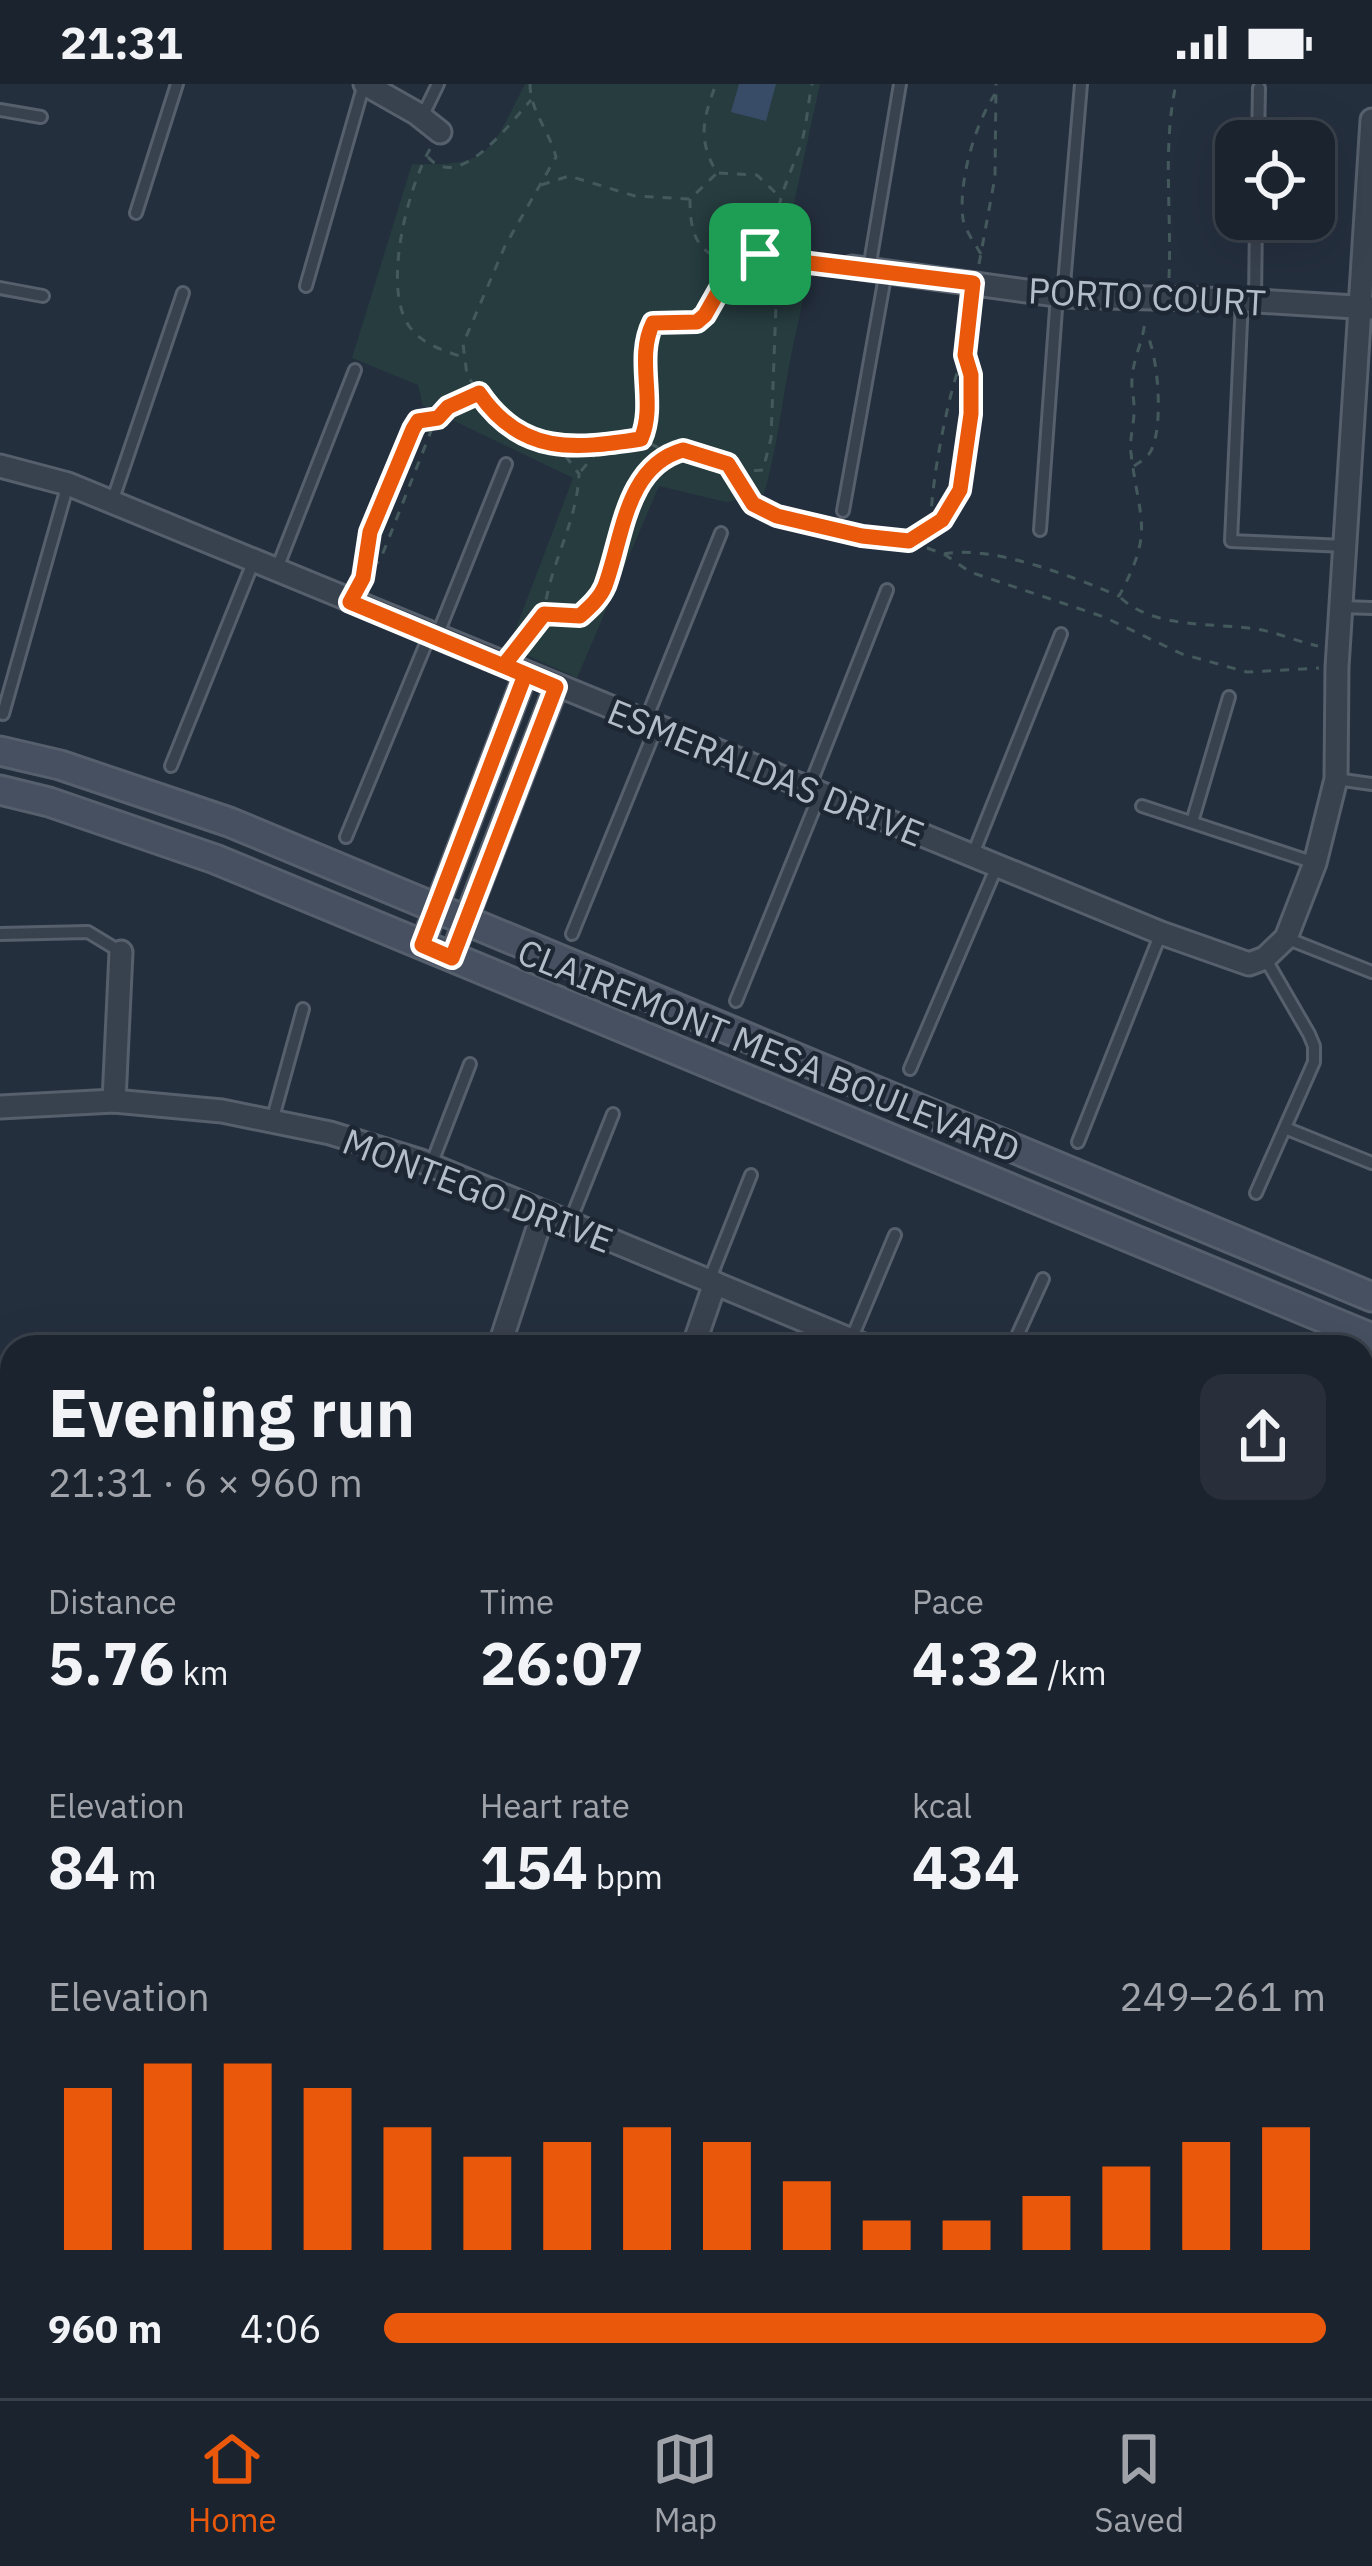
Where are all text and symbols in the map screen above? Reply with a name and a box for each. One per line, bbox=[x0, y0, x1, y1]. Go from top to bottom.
text: 21:31 bbox=[60, 13, 183, 71]
map controls bbox=[1215, 120, 1335, 240]
button: locate bbox=[1215, 120, 1335, 240]
pin bbox=[709, 203, 811, 305]
icon: arrive bbox=[727, 221, 793, 287]
street label: PORTO COURT bbox=[1027, 266, 1267, 326]
street label: ESMERALDAS DRIVE bbox=[601, 687, 931, 857]
street label: CLAIREMONT MESA BOULEVARD bbox=[511, 928, 1027, 1172]
street label: MONTEGO DRIVE bbox=[336, 1117, 620, 1263]
text: Evening run bbox=[48, 1369, 415, 1455]
button: share bbox=[1200, 1374, 1326, 1500]
text: 21:31 · 6 × 960 m bbox=[48, 1457, 363, 1508]
text: Distance bbox=[48, 1580, 177, 1623]
text: Time bbox=[480, 1580, 554, 1623]
text: Pace bbox=[912, 1580, 984, 1623]
text: 5.76 bbox=[48, 1623, 175, 1702]
text: 26:07 bbox=[480, 1623, 644, 1702]
text: 4:32 bbox=[912, 1623, 1040, 1702]
text: km bbox=[175, 1651, 229, 1694]
text: /km bbox=[1040, 1651, 1106, 1694]
text: Elevation bbox=[48, 1784, 185, 1827]
text: Heart rate bbox=[480, 1784, 630, 1827]
text: kcal bbox=[912, 1784, 972, 1827]
text: 84 bbox=[48, 1827, 120, 1906]
text: 154 bbox=[480, 1827, 588, 1906]
text: 434 bbox=[912, 1827, 1020, 1906]
text: m bbox=[120, 1855, 157, 1898]
text: bpm bbox=[588, 1855, 663, 1898]
text: Elevation bbox=[48, 1971, 210, 2022]
text: 249–261 m bbox=[1119, 1971, 1326, 2022]
text: 960 m bbox=[48, 2303, 162, 2354]
text: 4:06 bbox=[240, 2303, 322, 2354]
tab: Home bbox=[188, 2426, 277, 2541]
tab: Map bbox=[652, 2426, 718, 2541]
tab: Saved bbox=[1094, 2426, 1184, 2541]

